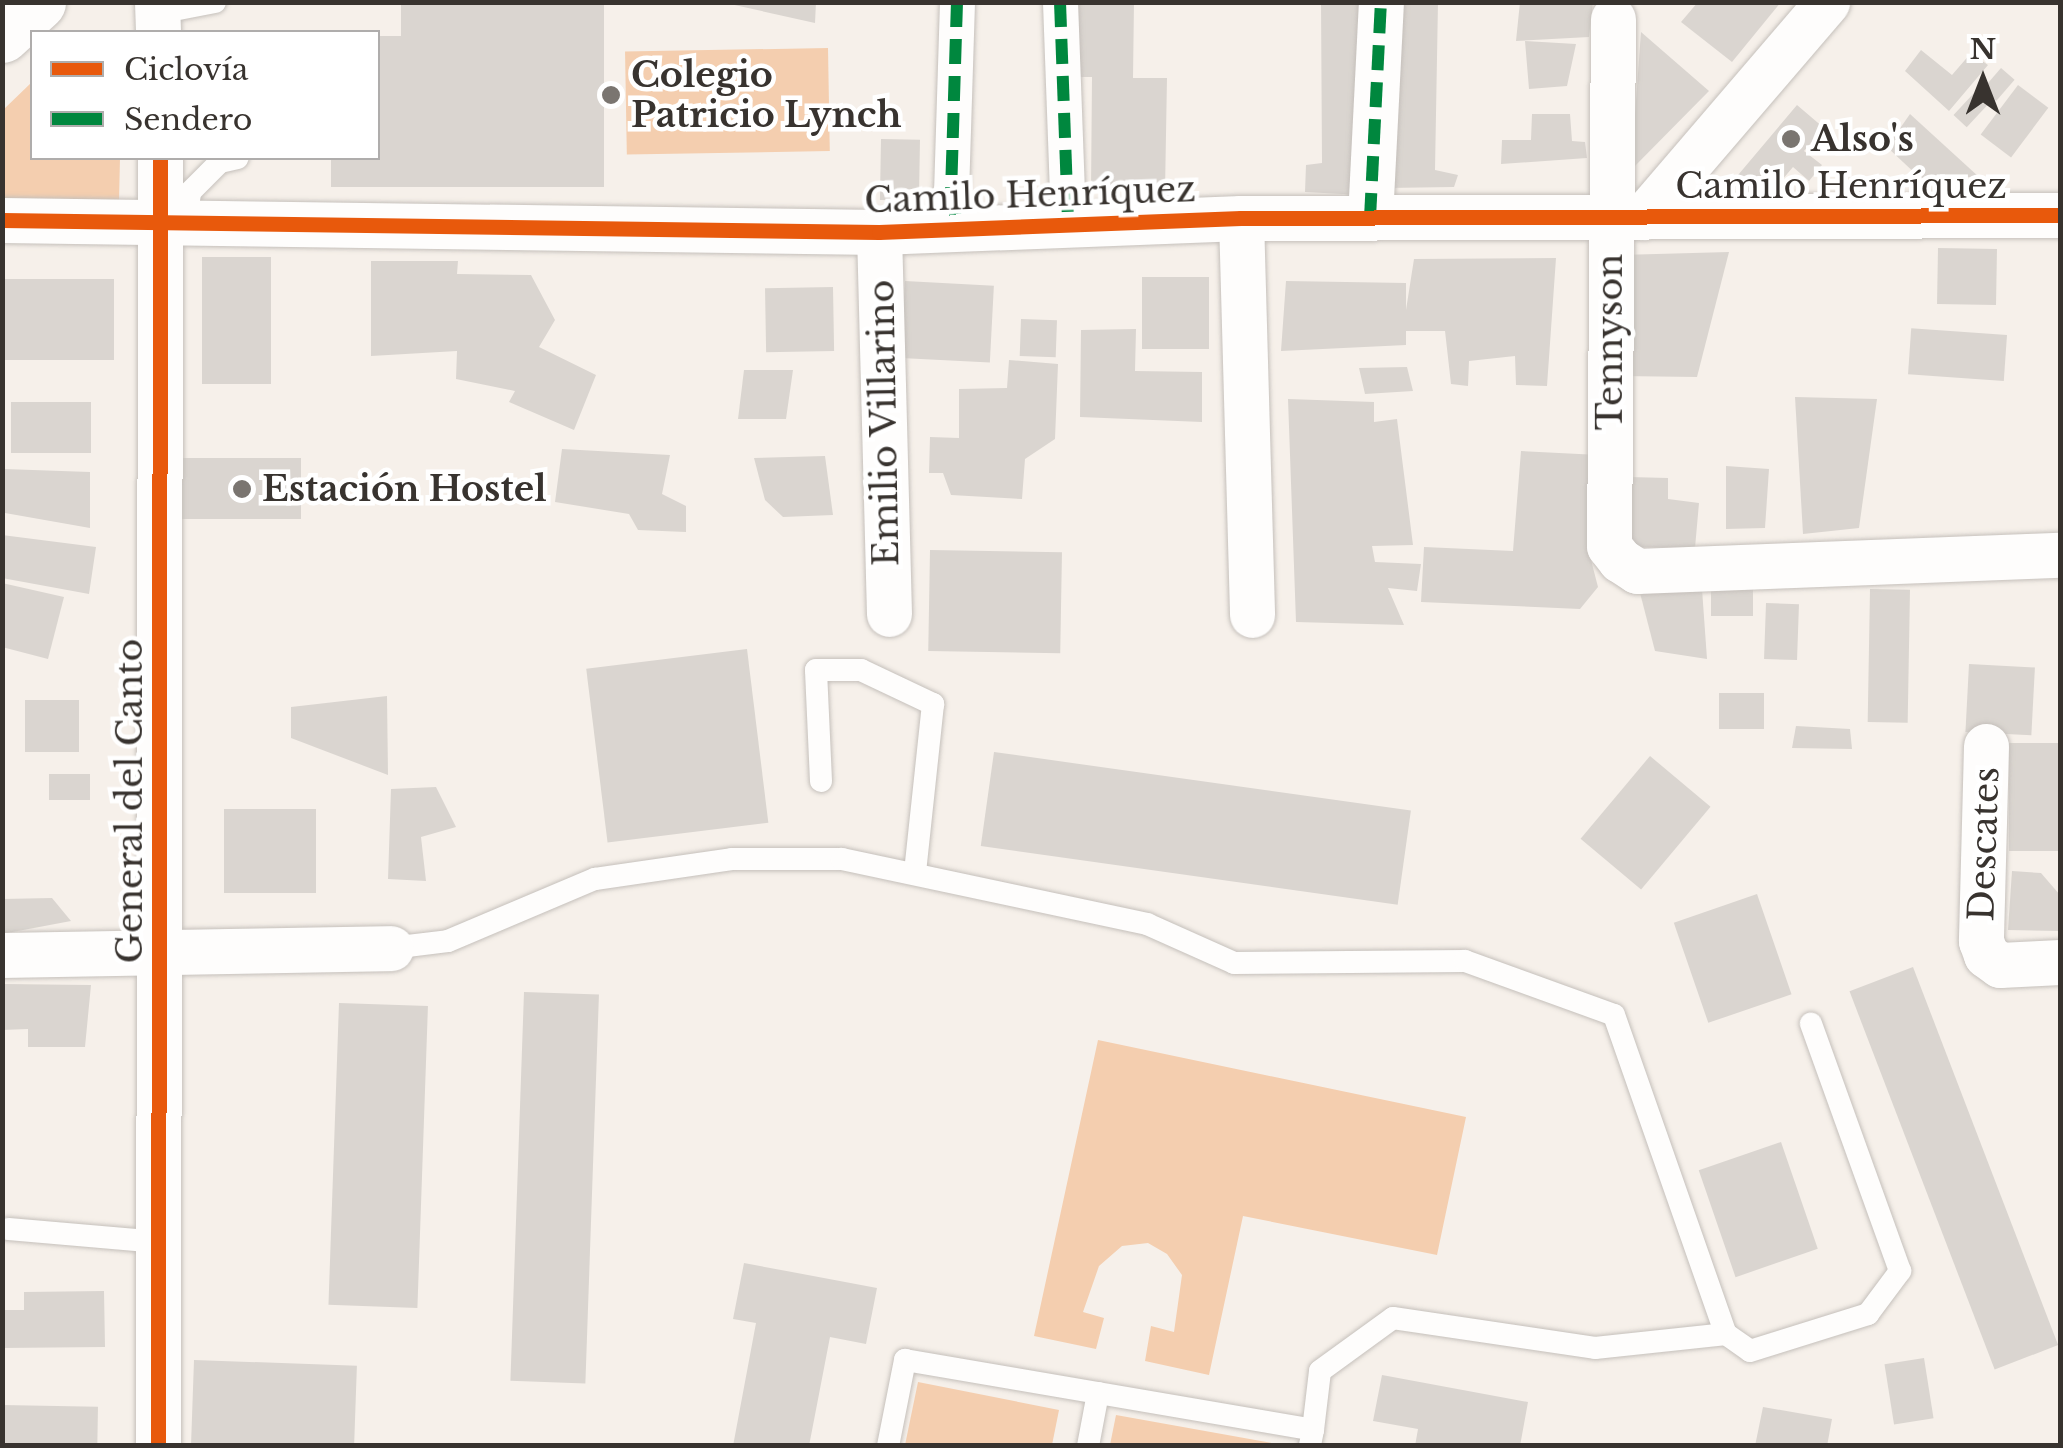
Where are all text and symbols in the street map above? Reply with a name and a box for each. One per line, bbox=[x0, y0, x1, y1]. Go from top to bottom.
legend bbox=[30, 30, 380, 160]
north arrow bbox=[1933, 30, 2033, 130]
text: N bbox=[1970, 32, 1996, 67]
text: Ciclovía bbox=[124, 51, 248, 88]
place label: Colegio Patricio Lynch bbox=[631, 54, 902, 136]
marker: Colegio Patricio Lynch bbox=[600, 84, 622, 106]
text: Sendero bbox=[124, 101, 252, 138]
place label: Also's bbox=[1811, 118, 1914, 160]
marker: Also's bbox=[1780, 128, 1802, 150]
street label: Camilo Henríquez bbox=[1675, 165, 2007, 207]
street label: Camilo Henríquez bbox=[864, 168, 1196, 222]
street label: Tennyson bbox=[1589, 254, 1631, 430]
street label: Emilio Villarino bbox=[860, 279, 908, 567]
place label: Estación Hostel bbox=[262, 468, 547, 510]
marker: Estación Hostel bbox=[231, 478, 253, 500]
street label: General del Canto bbox=[109, 639, 151, 963]
street label: Descates bbox=[1960, 766, 2008, 922]

